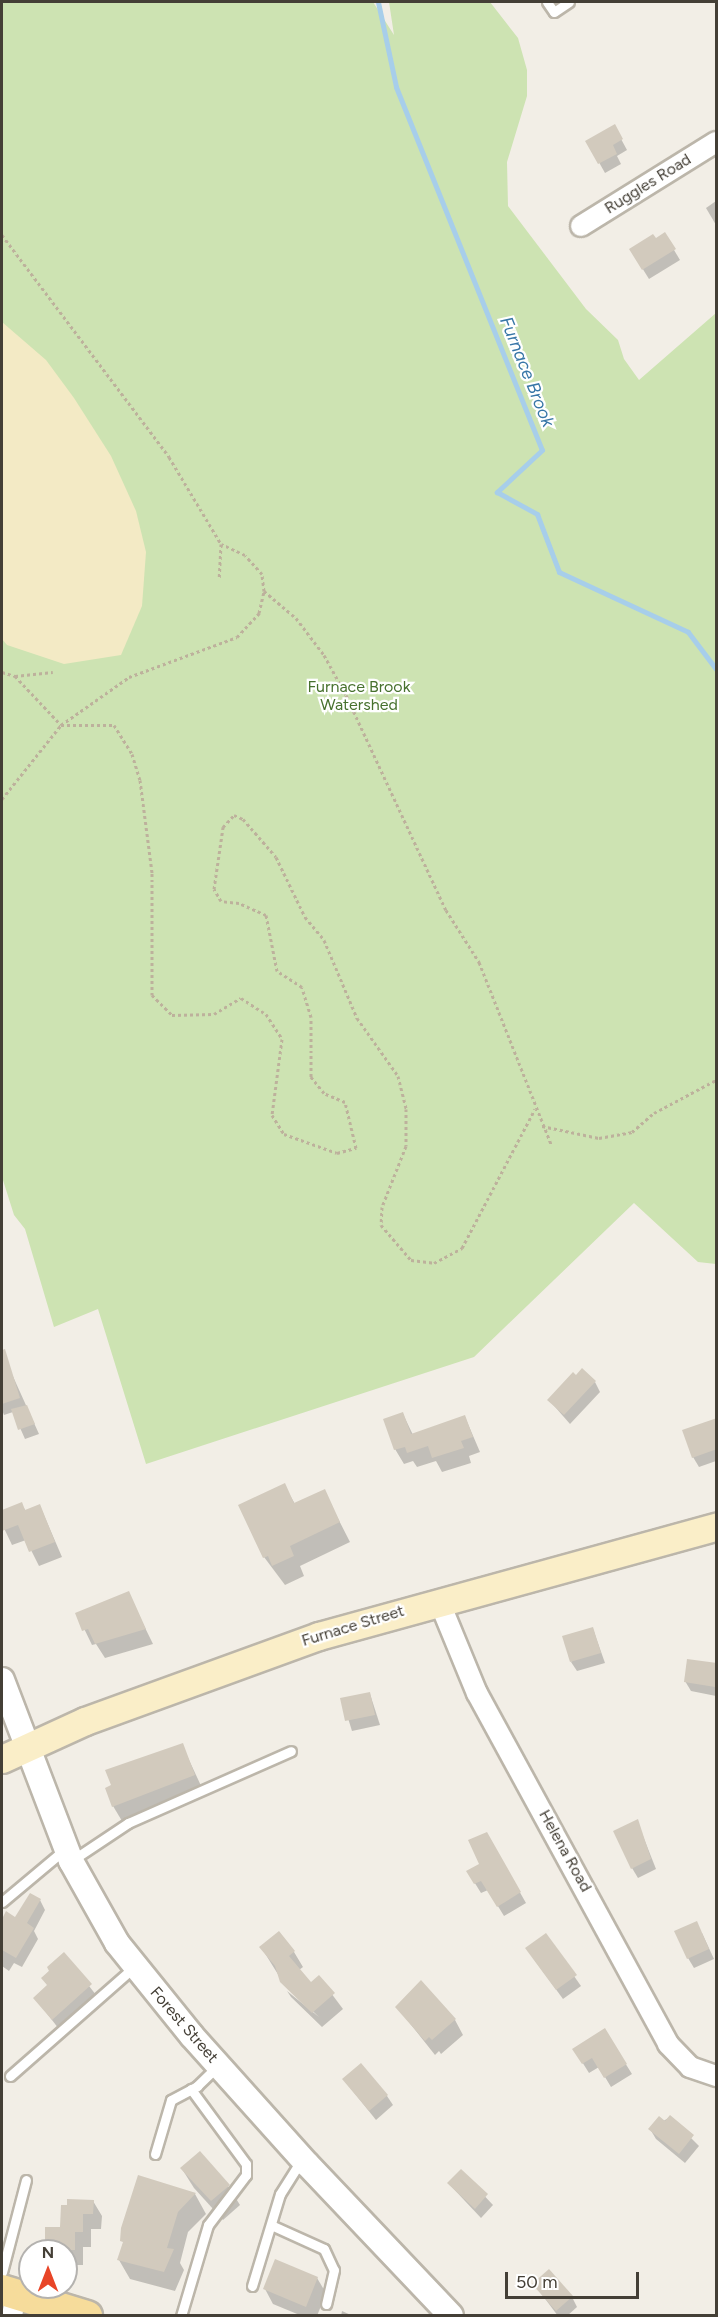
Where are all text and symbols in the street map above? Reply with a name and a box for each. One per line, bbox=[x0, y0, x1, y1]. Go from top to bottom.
street label: Ruggles Road bbox=[601, 150, 695, 218]
water label: Furnace Brook bbox=[495, 314, 559, 430]
park label: Furnace Brook Watershed bbox=[308, 677, 410, 715]
street label: Furnace Street bbox=[299, 1601, 407, 1651]
street label: Helena Road bbox=[535, 1807, 595, 1895]
street label: Forest Street bbox=[146, 1983, 222, 2067]
north arrow bbox=[18, 2239, 78, 2299]
text: N bbox=[42, 2243, 54, 2262]
scale bar bbox=[508, 2260, 642, 2298]
text: 50 m bbox=[516, 2271, 558, 2293]

